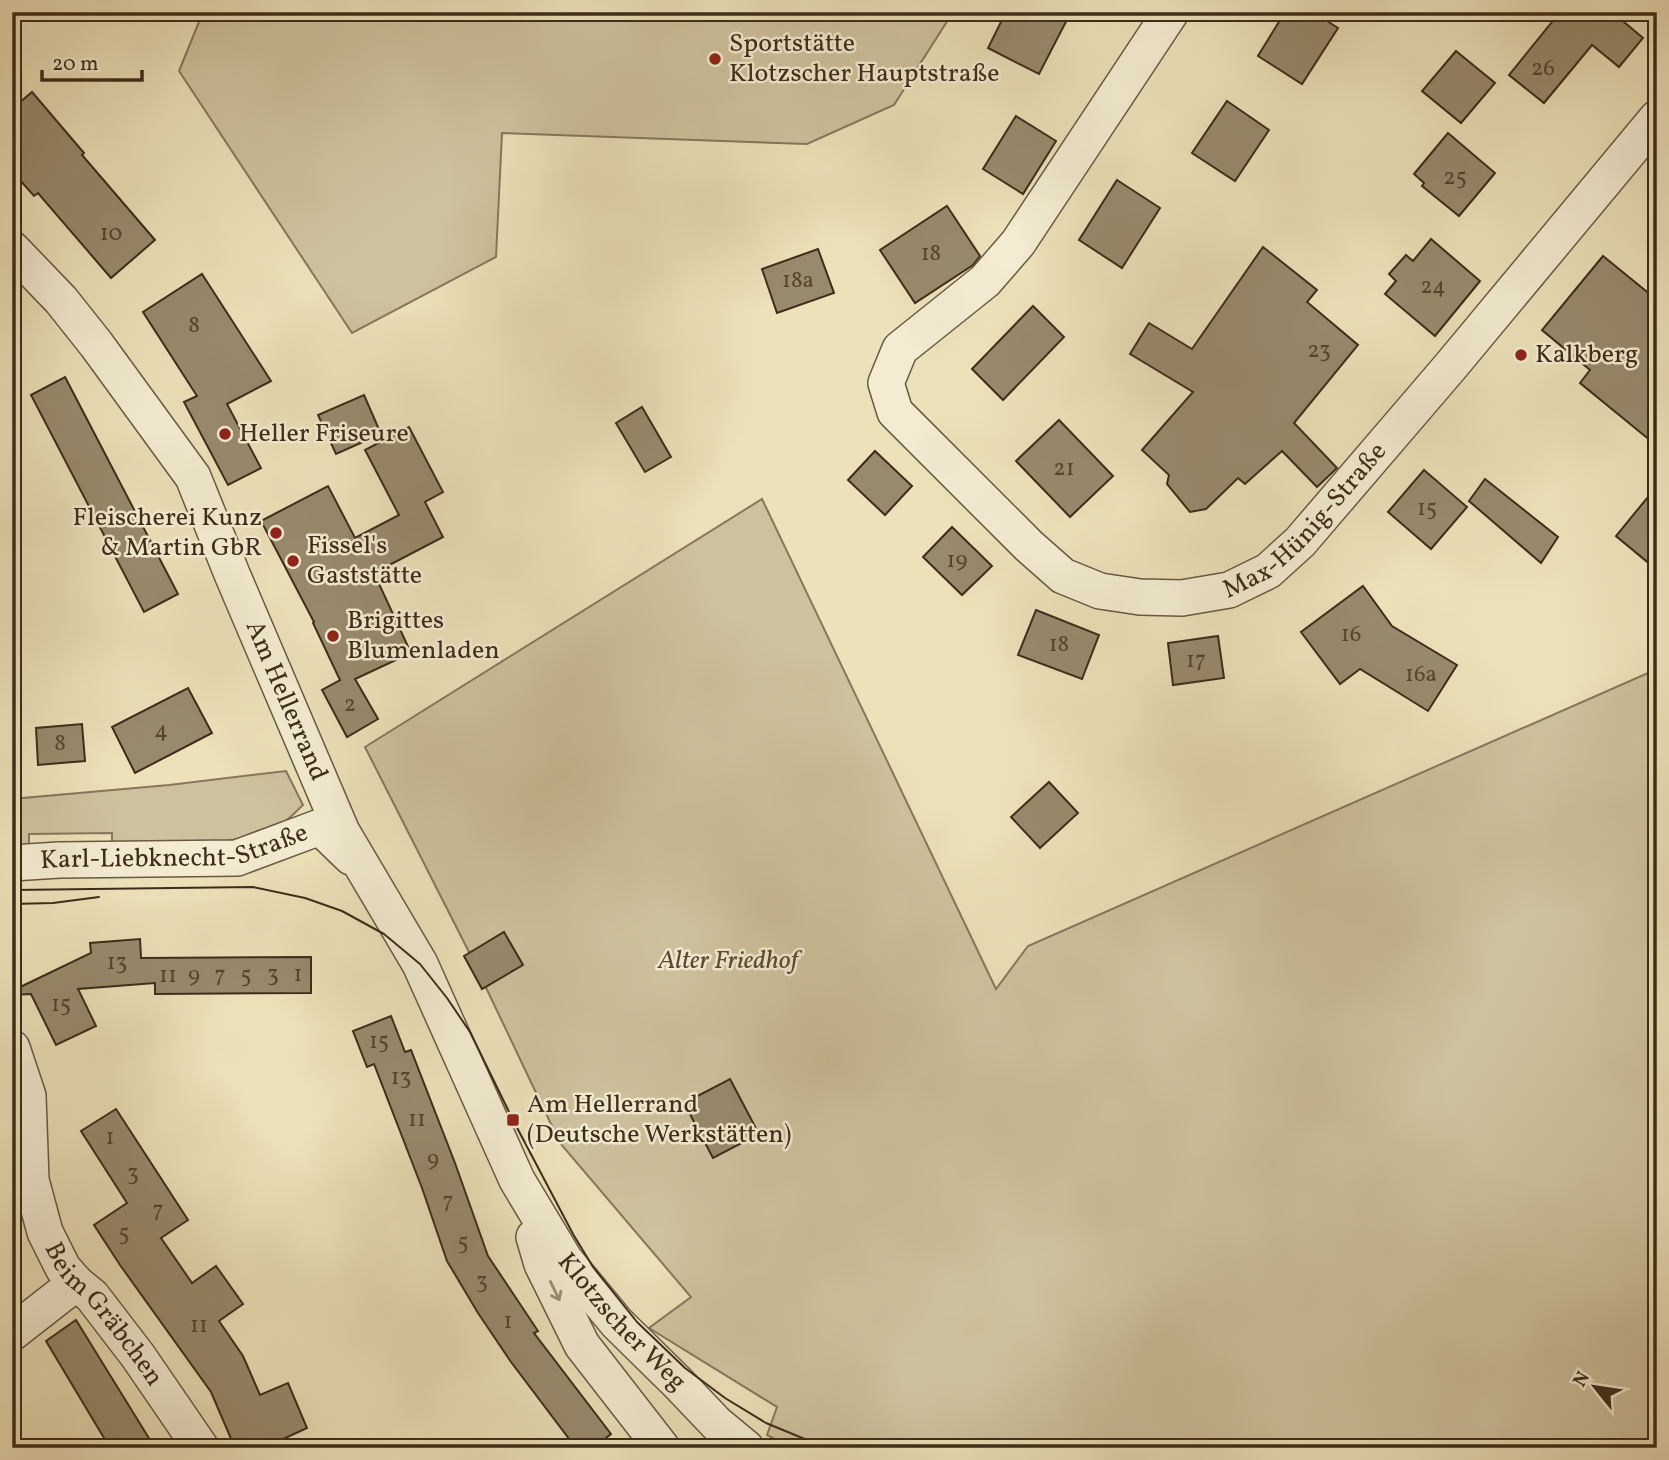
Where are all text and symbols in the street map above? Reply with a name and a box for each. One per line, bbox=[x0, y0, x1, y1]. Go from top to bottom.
place label: Sportstätte Klotzscher Hauptstraße bbox=[729, 26, 1000, 92]
scale bar bbox=[42, 38, 142, 82]
text: 20 m bbox=[52, 50, 98, 79]
marker: Sportstätte Klotzscher Hauptstraße bbox=[707, 51, 723, 67]
house number: 26 bbox=[1531, 53, 1555, 85]
house number: 25 bbox=[1443, 162, 1467, 194]
house number: 10 bbox=[100, 218, 122, 250]
house number: 18 bbox=[921, 238, 941, 270]
house number: 18a bbox=[782, 265, 814, 297]
house number: 24 bbox=[1420, 271, 1446, 303]
house number: 8 bbox=[188, 310, 200, 342]
house number: 23 bbox=[1307, 335, 1331, 367]
place label: Kalkberg bbox=[1535, 337, 1638, 373]
marker: Kalkberg bbox=[1513, 347, 1529, 363]
place label: Heller Friseure bbox=[239, 416, 409, 452]
marker: Heller Friseure bbox=[217, 426, 233, 442]
street label: Max-Hünig-Straße bbox=[1217, 435, 1395, 608]
house number: 21 bbox=[1053, 453, 1075, 485]
house number: 15 bbox=[1417, 493, 1437, 525]
place label: Fleischerei Kunz & Martin GbR bbox=[72, 500, 262, 566]
marker: Fleischerei Kunz & Martin GbR bbox=[268, 525, 284, 541]
place label: Fissel's Gaststätte bbox=[307, 528, 422, 594]
house number: 19 bbox=[947, 545, 967, 577]
marker: Fissel's Gaststätte bbox=[285, 553, 301, 569]
place label: Brigittes Blumenladen bbox=[347, 603, 500, 669]
street label: Am Hellerrand bbox=[236, 615, 336, 787]
house number: 16 bbox=[1341, 619, 1361, 651]
marker: Brigittes Blumenladen bbox=[325, 628, 341, 644]
house number: 18 bbox=[1049, 629, 1069, 661]
house number: 17 bbox=[1186, 645, 1206, 677]
house number: 16a bbox=[1405, 659, 1437, 691]
house number: 2 bbox=[344, 689, 356, 721]
house number: 4 bbox=[154, 715, 168, 747]
house number: 8 bbox=[54, 728, 66, 760]
street label: Karl-Liebknecht-Straße bbox=[39, 815, 313, 879]
park label: Alter Friedhof bbox=[657, 943, 803, 979]
house number: 13 bbox=[107, 947, 127, 979]
house number: 3 bbox=[267, 959, 279, 991]
house number: 1 bbox=[294, 959, 302, 991]
house number: 11 bbox=[159, 960, 177, 992]
house number: 9 bbox=[188, 960, 200, 992]
house number: 7 bbox=[214, 960, 226, 992]
house number: 5 bbox=[240, 960, 252, 992]
house number: 15 bbox=[51, 989, 71, 1021]
house number: 15 bbox=[369, 1026, 389, 1058]
house number: 13 bbox=[391, 1062, 411, 1094]
place label: Am Hellerrand (Deutsche Werkstätten) bbox=[527, 1087, 791, 1153]
house number: 11 bbox=[408, 1104, 426, 1136]
marker: Am Hellerrand (Deutsche Werkstätten) bbox=[505, 1112, 521, 1128]
house number: 1 bbox=[106, 1122, 114, 1154]
house number: 9 bbox=[427, 1144, 439, 1176]
house number: 3 bbox=[127, 1158, 139, 1190]
house number: 7 bbox=[442, 1186, 454, 1218]
house number: 7 bbox=[152, 1195, 164, 1227]
house number: 5 bbox=[118, 1218, 130, 1250]
house number: 5 bbox=[457, 1227, 469, 1259]
street label: Beim Gräbchen bbox=[35, 1236, 172, 1394]
street label: Klotzscher Weg bbox=[548, 1245, 694, 1399]
house number: 3 bbox=[476, 1266, 488, 1298]
one-way arrow bbox=[549, 1280, 563, 1301]
house number: 1 bbox=[504, 1306, 512, 1338]
house number: 11 bbox=[190, 1310, 208, 1342]
north arrow bbox=[1560, 1352, 1630, 1422]
text: N bbox=[1567, 1367, 1597, 1392]

